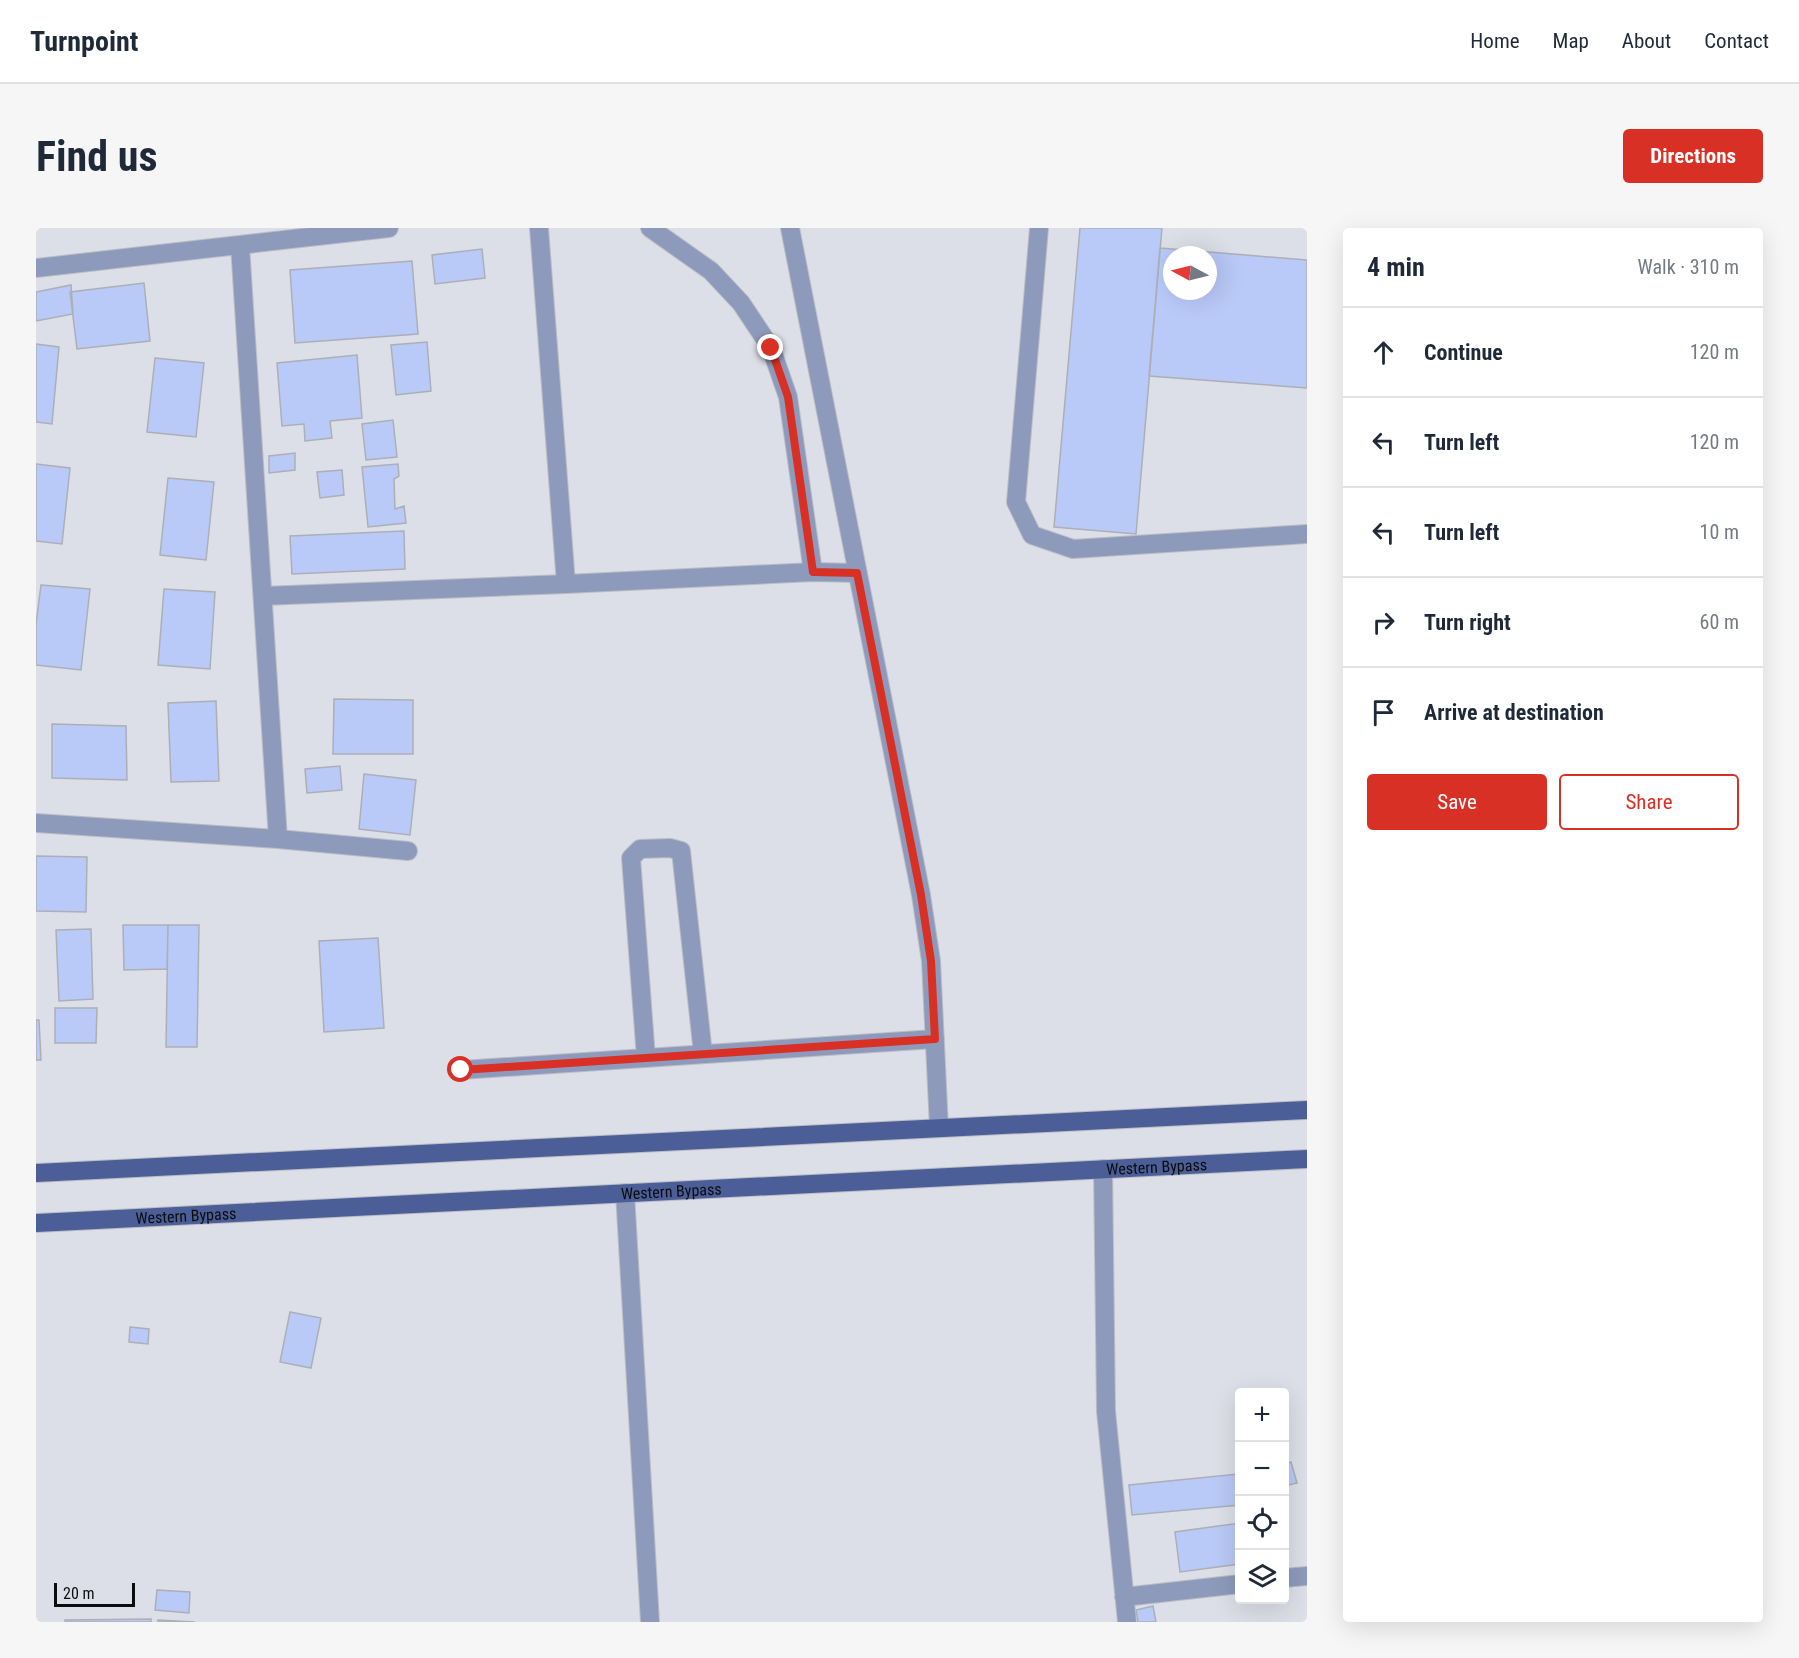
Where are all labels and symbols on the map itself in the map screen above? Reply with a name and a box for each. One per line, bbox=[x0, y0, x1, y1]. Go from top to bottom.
north arrow bbox=[1163, 246, 1217, 300]
route end bbox=[757, 334, 783, 360]
route start bbox=[447, 1056, 473, 1082]
street label: Western Bypass bbox=[1106, 1155, 1207, 1179]
street label: Western Bypass bbox=[620, 1179, 722, 1204]
street label: Western Bypass bbox=[135, 1204, 237, 1228]
scale bar bbox=[54, 1580, 135, 1608]

